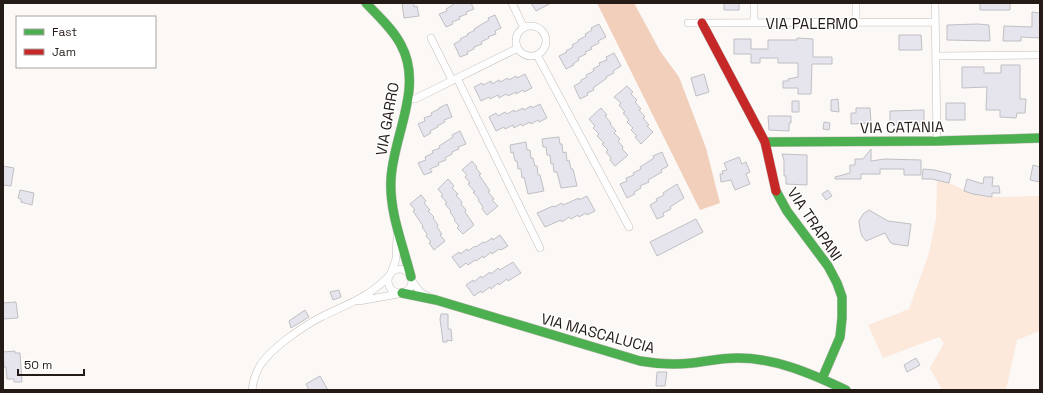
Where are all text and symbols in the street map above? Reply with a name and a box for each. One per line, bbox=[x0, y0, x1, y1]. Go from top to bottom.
street label: VIA PALERMO bbox=[766, 14, 858, 33]
legend bbox=[16, 16, 156, 68]
text: Fast bbox=[52, 24, 77, 40]
text: Jam bbox=[52, 44, 76, 60]
street label: VIA GARRO bbox=[371, 81, 403, 157]
street label: VIA CATANIA bbox=[860, 117, 945, 137]
street label: VIA TRAPANI bbox=[783, 184, 847, 264]
street label: VIA MASCALUCIA bbox=[539, 309, 658, 357]
scale bar bbox=[18, 351, 84, 377]
text: 50 m bbox=[24, 357, 52, 373]

